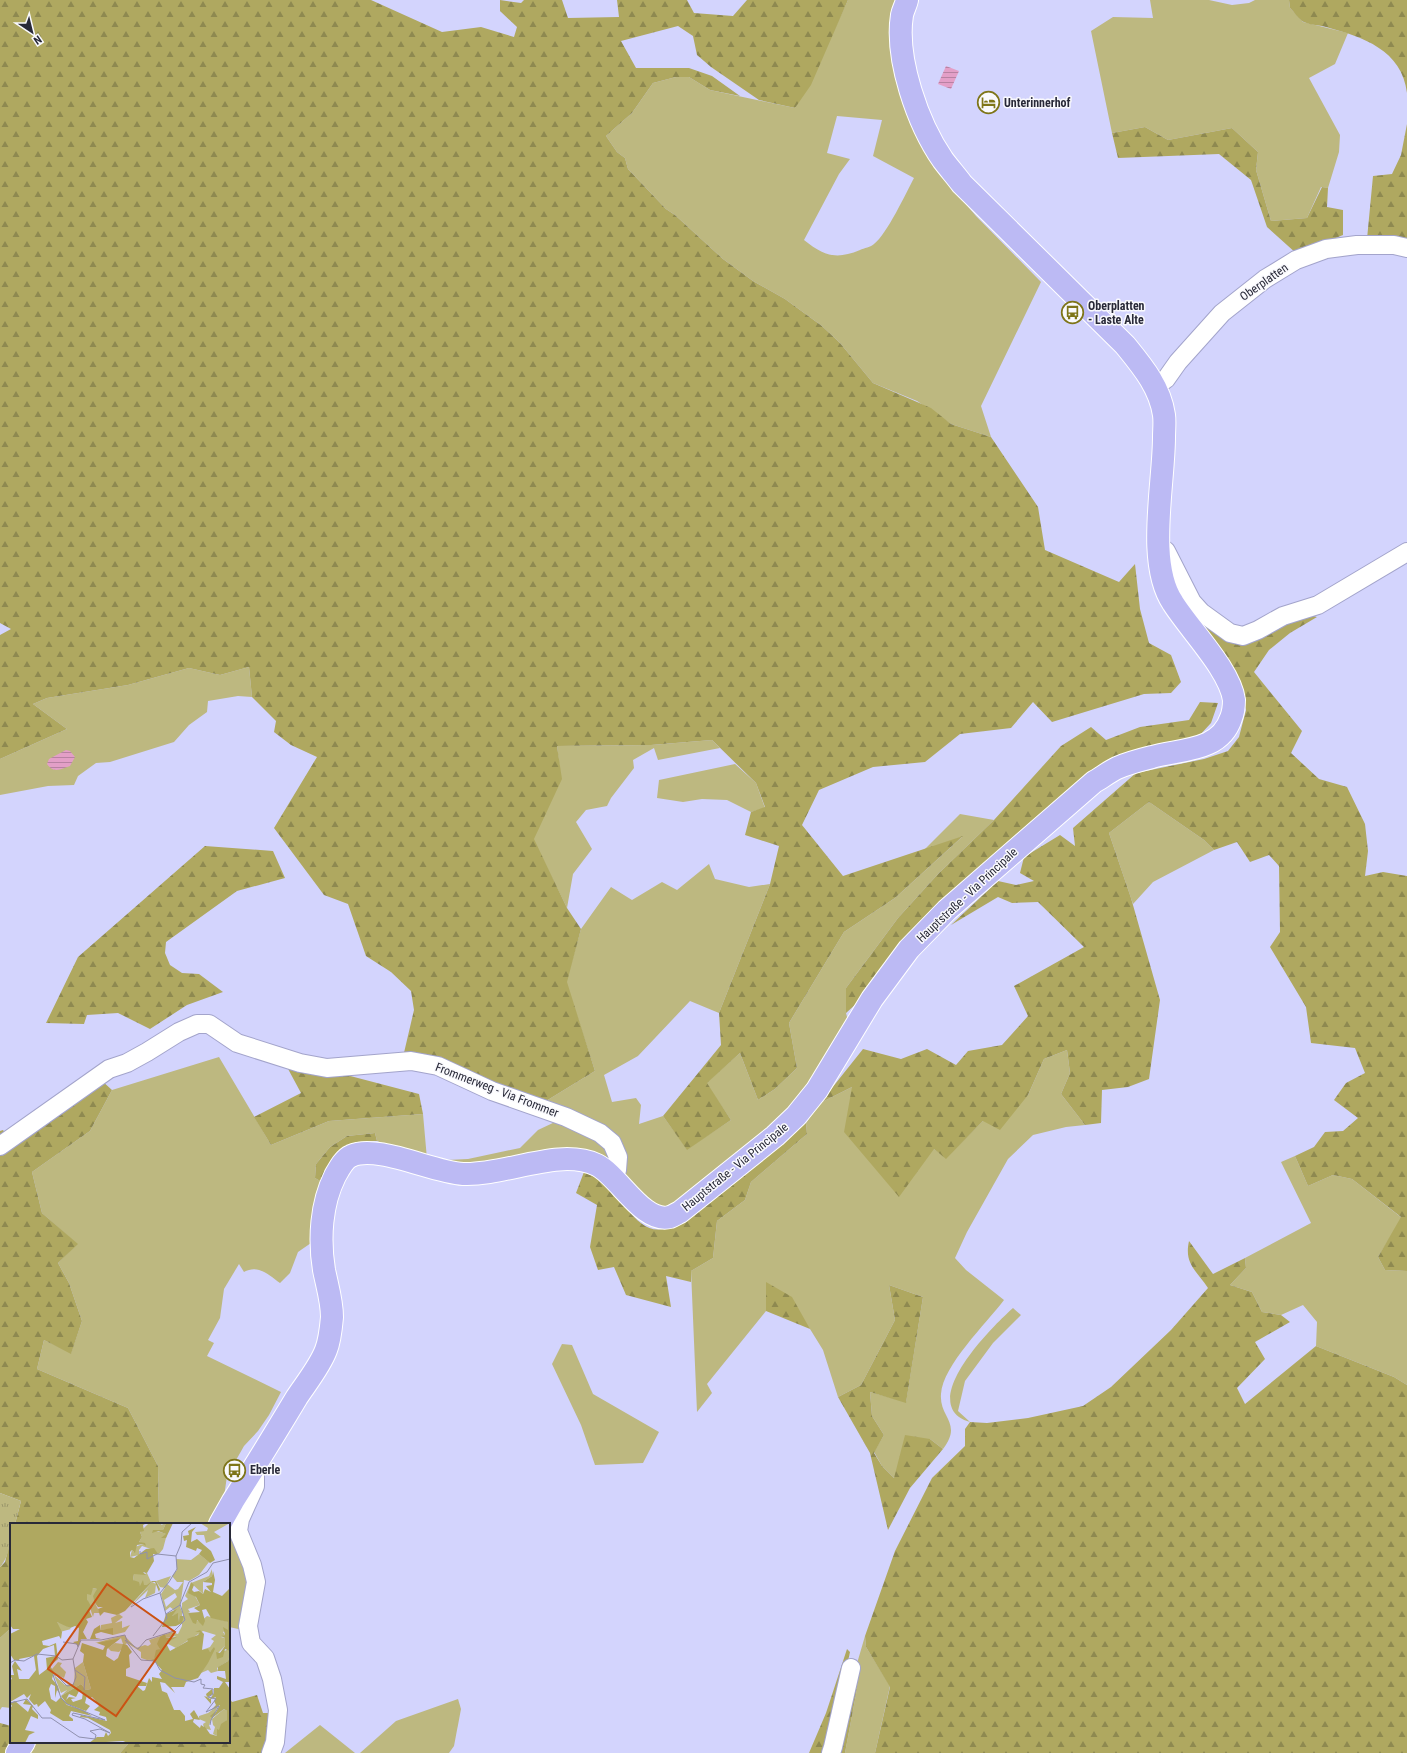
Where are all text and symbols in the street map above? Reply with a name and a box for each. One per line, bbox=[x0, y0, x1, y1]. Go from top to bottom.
north arrow bbox=[12, 12, 52, 52]
text: N bbox=[31, 33, 44, 47]
hotel icon: Unterinnerhof bbox=[976, 90, 1002, 116]
place label: Unterinnerhof bbox=[1004, 96, 1071, 110]
street label: Oberplatten bbox=[1237, 260, 1291, 304]
place label: Oberplatten - Laste Alte bbox=[1088, 299, 1145, 327]
bus stop icon: Oberplatten - Laste Alte bbox=[1059, 300, 1085, 326]
street label: Hauptstraße - Via Principale bbox=[914, 845, 1020, 945]
street label: Frommerweg - Via Frommer bbox=[433, 1060, 561, 1120]
street label: Hauptstraße - Via Principale bbox=[679, 1120, 791, 1214]
bus stop icon: Eberle bbox=[221, 1457, 247, 1483]
place label: Eberle bbox=[250, 1463, 281, 1477]
inset map bbox=[10, 1523, 230, 1743]

